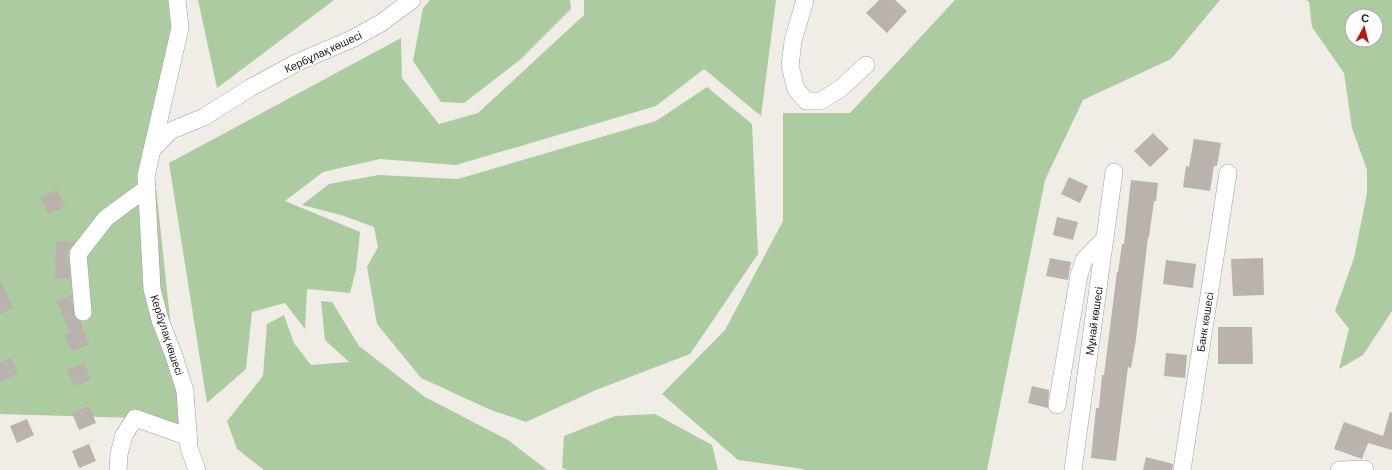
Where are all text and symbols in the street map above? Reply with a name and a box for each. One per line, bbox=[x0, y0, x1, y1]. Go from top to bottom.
north arrow bbox=[1344, 8, 1384, 48]
text: С bbox=[1361, 11, 1370, 25]
street label: Кербұлақ көшесі bbox=[282, 28, 364, 75]
street label: Мұнай көшесі bbox=[1082, 286, 1105, 356]
street label: Банк көшесі bbox=[1193, 291, 1216, 353]
street label: Кербұлақ көшесі bbox=[148, 293, 187, 377]

